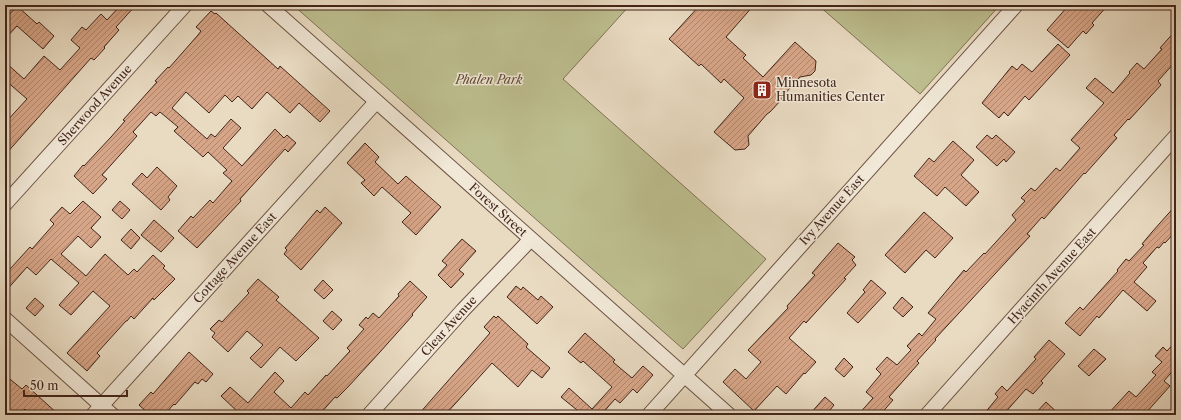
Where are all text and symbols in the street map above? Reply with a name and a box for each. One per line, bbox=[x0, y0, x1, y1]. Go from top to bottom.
street label: Sherwood Avenue bbox=[54, 61, 135, 148]
park label: Phalen Park bbox=[454, 72, 523, 87]
place label: Minnesota Humanities Center bbox=[776, 75, 885, 104]
building icon: Minnesota Humanities Center bbox=[751, 79, 773, 101]
street label: Ivy Avenue East bbox=[796, 171, 868, 248]
street label: Forest Street bbox=[466, 180, 531, 240]
street label: Cottage Avenue East bbox=[190, 209, 280, 306]
street label: Hyacinth Avenue East bbox=[1004, 224, 1099, 327]
street label: Clear Avenue bbox=[418, 292, 480, 359]
scale bar bbox=[24, 372, 127, 398]
text: 50 m bbox=[30, 378, 59, 393]

